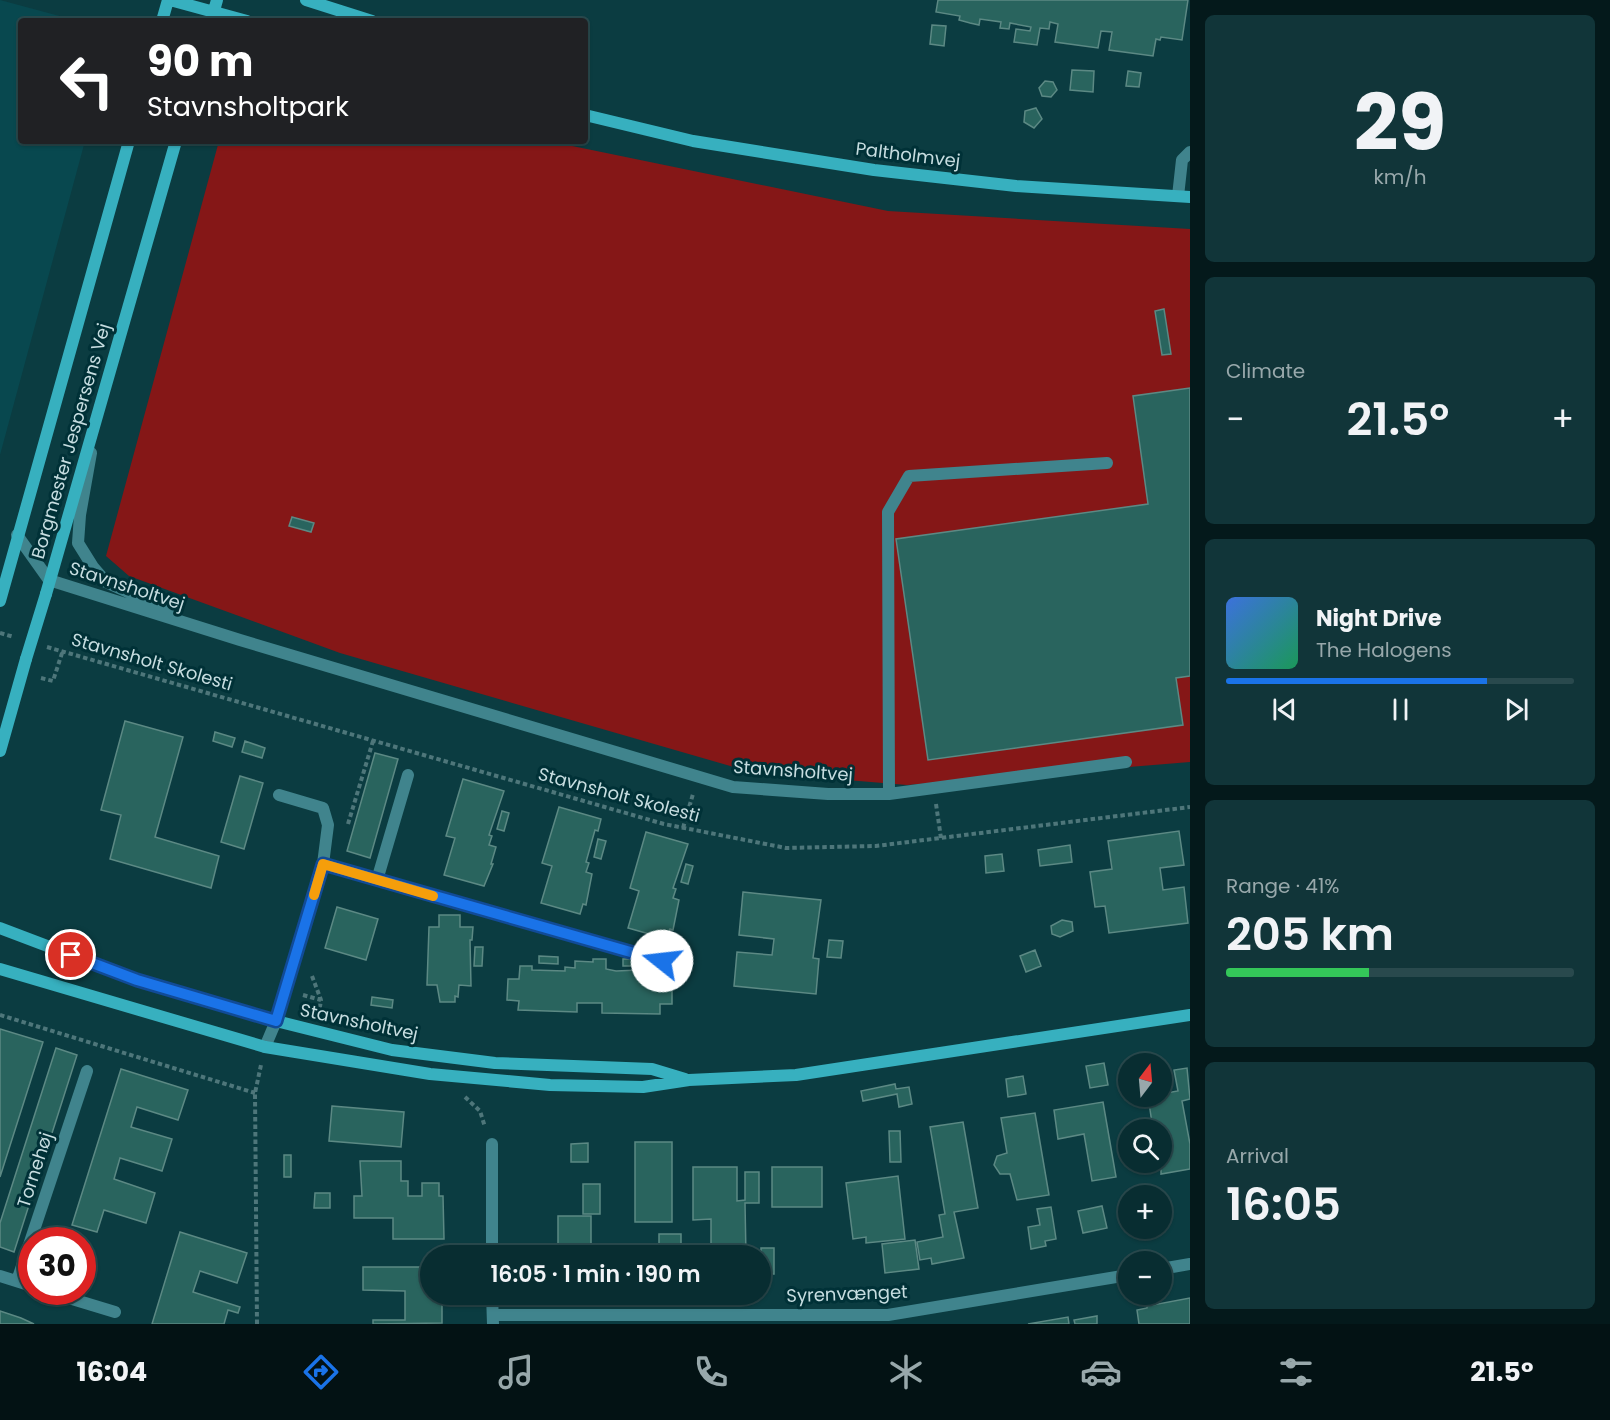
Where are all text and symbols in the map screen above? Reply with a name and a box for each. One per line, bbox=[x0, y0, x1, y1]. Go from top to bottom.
text: 90 m bbox=[147, 32, 254, 91]
icon: left bbox=[48, 42, 126, 120]
text: 29 bbox=[1354, 68, 1446, 177]
text: Stavnsholtpark bbox=[147, 88, 349, 125]
street label: Paltholmvej bbox=[854, 136, 962, 173]
text: km/h bbox=[1373, 163, 1427, 191]
street label: Borgmester Jespersens Vej bbox=[25, 320, 116, 562]
text: Climate bbox=[1226, 357, 1305, 385]
text: 21.5° bbox=[1346, 388, 1449, 451]
text: − bbox=[1226, 396, 1244, 443]
text: + bbox=[1551, 396, 1574, 443]
street label: Stavnsholtvej bbox=[66, 555, 188, 616]
text: Night Drive bbox=[1316, 603, 1442, 634]
street label: Stavnsholt Skolesti bbox=[69, 627, 236, 696]
text: The Halogens bbox=[1316, 636, 1452, 664]
icon: previous bbox=[1268, 693, 1301, 726]
icon: pause bbox=[1384, 693, 1417, 726]
icon: next bbox=[1500, 693, 1533, 726]
street label: Stavnsholtvej bbox=[732, 754, 854, 787]
street label: Stavnsholt Skolesti bbox=[536, 761, 703, 828]
text: Range · 41% bbox=[1226, 872, 1339, 900]
text: 205 km bbox=[1226, 903, 1394, 966]
pin bbox=[45, 929, 96, 980]
position arrow bbox=[630, 929, 694, 993]
icon: arrive bbox=[54, 938, 87, 971]
street label: Stavnsholtvej bbox=[298, 997, 420, 1046]
north arrow bbox=[1118, 1053, 1172, 1107]
map controls bbox=[1118, 1053, 1172, 1305]
button: search bbox=[1118, 1119, 1172, 1173]
street label: Tornehøj bbox=[11, 1129, 58, 1211]
text: Arrival bbox=[1226, 1142, 1289, 1170]
text: 16:05 bbox=[1226, 1173, 1341, 1236]
button: + bbox=[1118, 1185, 1172, 1239]
speed limit sign: 30 bbox=[18, 1227, 96, 1305]
button: − bbox=[1118, 1251, 1172, 1305]
text: 16:05 · 1 min · 190 m bbox=[490, 1259, 701, 1290]
street label: Syrenvænget bbox=[786, 1279, 908, 1308]
icon: directions bbox=[300, 1351, 342, 1393]
icon: music bbox=[495, 1351, 537, 1393]
icon: phone bbox=[690, 1351, 732, 1393]
icon: climate bbox=[885, 1351, 927, 1393]
icon: car bbox=[1080, 1351, 1122, 1393]
icon: filters bbox=[1275, 1351, 1317, 1393]
text: 16:04 bbox=[76, 1353, 147, 1390]
text: 21.5° bbox=[1470, 1353, 1533, 1390]

